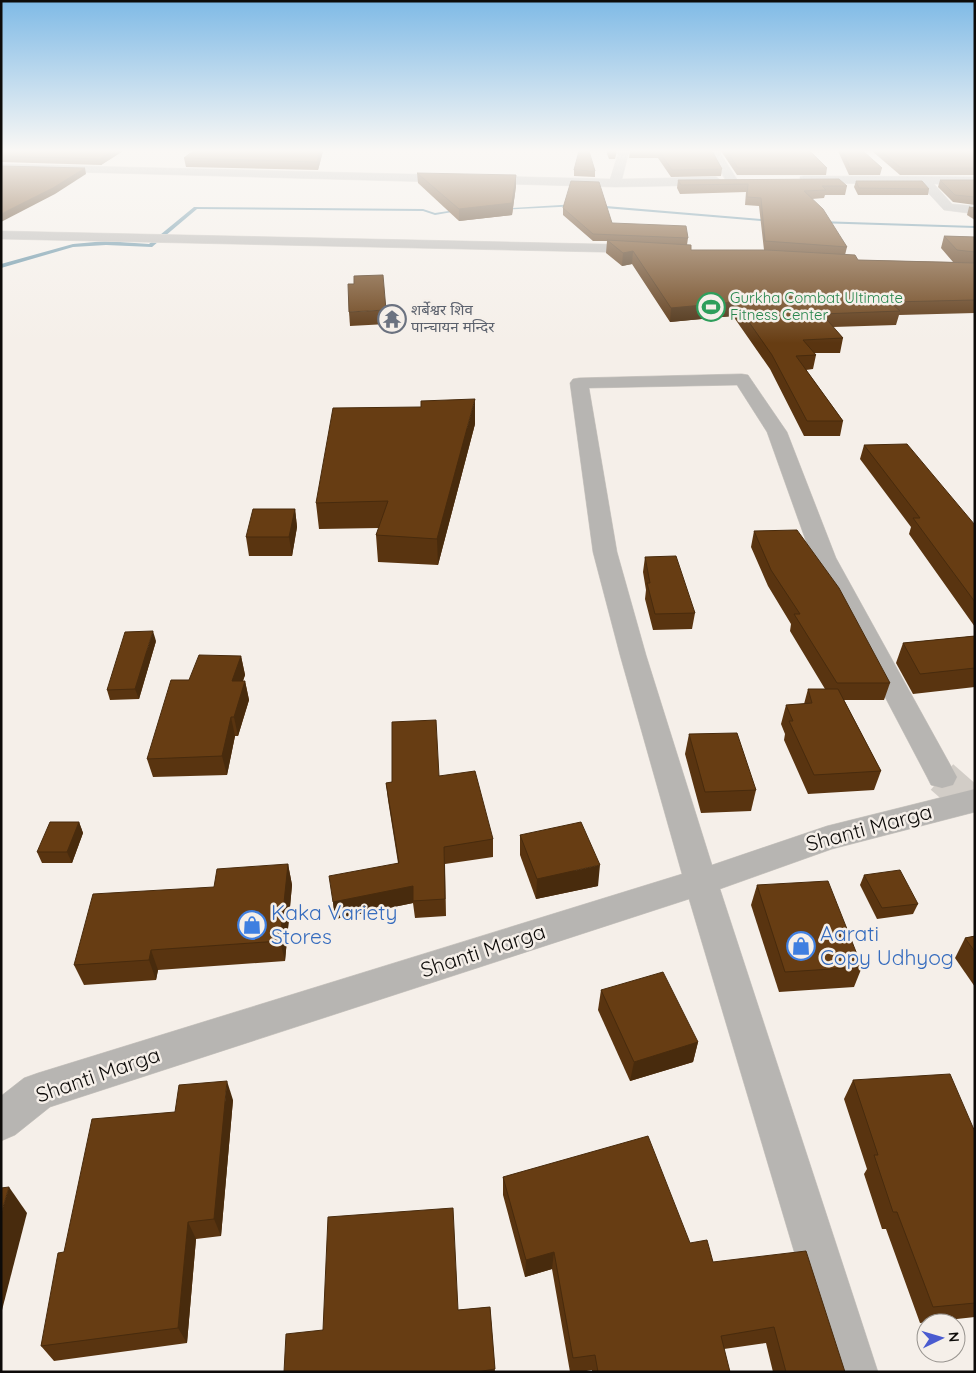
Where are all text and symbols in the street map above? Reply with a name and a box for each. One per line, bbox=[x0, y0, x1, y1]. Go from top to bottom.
place label: Gurkha Combat Ultimate Fitness Center bbox=[730, 288, 903, 324]
sports icon: Gurkha Combat Ultimate Fitness Center bbox=[696, 292, 726, 322]
place label: शर्बेश्वर शिव पान्चायन मन्दिर bbox=[411, 300, 495, 336]
temple icon: शर्बेश्वर शिव पान्चायन मन्दिर bbox=[377, 304, 407, 334]
street label: Shanti Marga bbox=[803, 798, 935, 856]
place label: Kaka Variety Stores bbox=[271, 899, 397, 949]
shop icon: Kaka Variety Stores bbox=[237, 910, 267, 940]
street label: Shanti Marga bbox=[417, 918, 548, 982]
place label: Aarati Copy Udhyog bbox=[820, 920, 954, 970]
shop icon: Aarati Copy Udhyog bbox=[786, 931, 816, 961]
street label: Shanti Marga bbox=[32, 1041, 163, 1107]
north arrow bbox=[916, 1313, 966, 1363]
text: N bbox=[945, 1331, 963, 1343]

